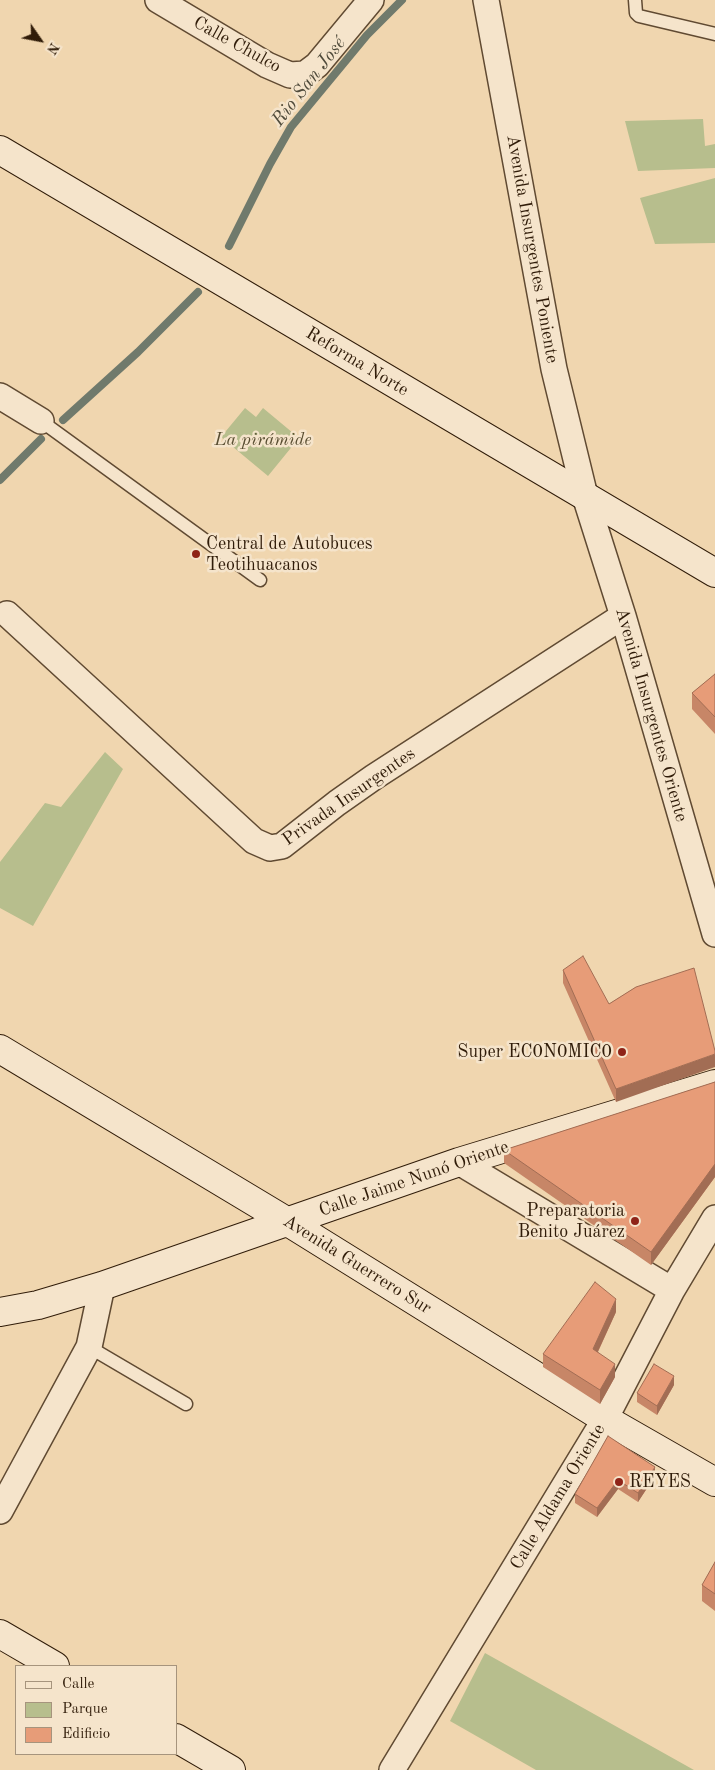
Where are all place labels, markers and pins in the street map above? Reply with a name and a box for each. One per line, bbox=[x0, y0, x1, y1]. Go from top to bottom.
place label: Central de Autobuces Teotihuacanos bbox=[206, 533, 373, 576]
marker: Central de Autobuces Teotihuacanos bbox=[190, 548, 202, 560]
place label: Super EC0N0MIC0 bbox=[457, 1041, 612, 1063]
marker: Super EC0N0MIC0 bbox=[616, 1046, 628, 1058]
place label: Preparatoria Benito Juárez bbox=[518, 1200, 625, 1242]
marker: Preparatoria Benito Juárez bbox=[629, 1215, 641, 1227]
place label: REYES bbox=[629, 1471, 691, 1493]
marker: REYES bbox=[613, 1476, 625, 1488]

